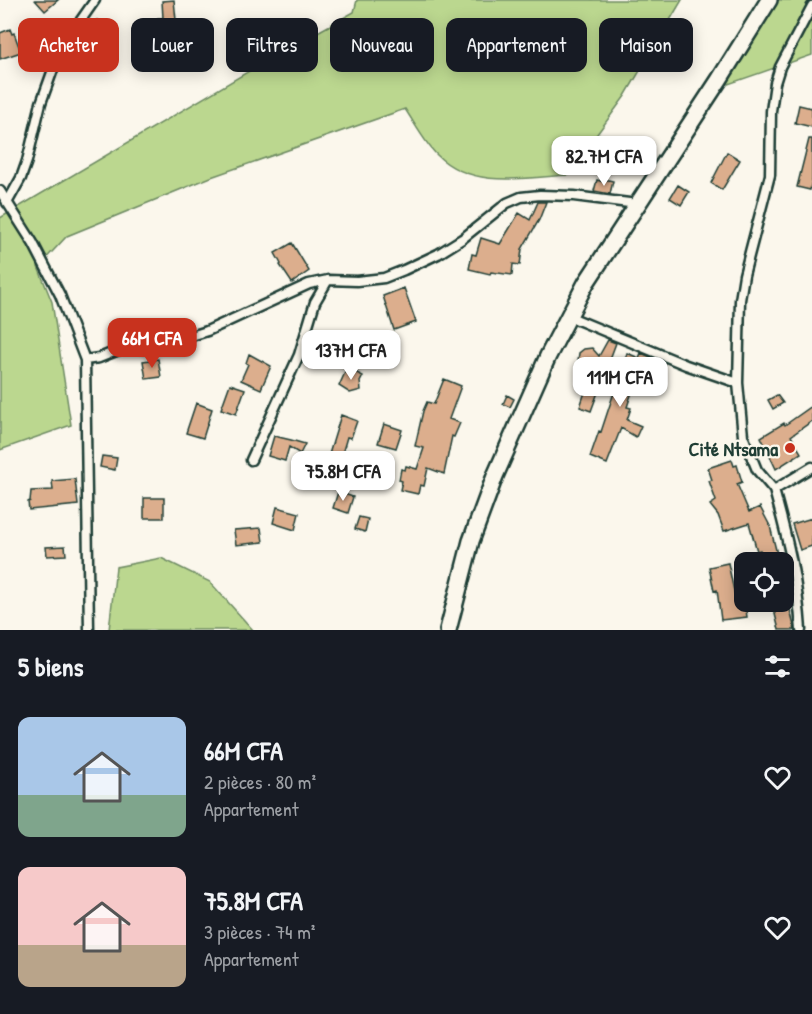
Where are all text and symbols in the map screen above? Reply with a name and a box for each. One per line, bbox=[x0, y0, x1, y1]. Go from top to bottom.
chip: Acheter bbox=[18, 18, 119, 72]
chip: Louer bbox=[131, 18, 214, 72]
chip: Filtres bbox=[226, 18, 318, 72]
chip: Nouveau bbox=[330, 18, 434, 72]
chip: Appartement bbox=[446, 18, 587, 72]
chip: Maison bbox=[599, 18, 693, 72]
pin: 82.7M CFA bbox=[535, 136, 673, 187]
text: 82.7M CFA bbox=[566, 142, 642, 169]
pin: 66M CFA bbox=[97, 318, 207, 369]
text: 66M CFA bbox=[122, 324, 182, 351]
pin: 137M CFA bbox=[289, 330, 413, 381]
text: 137M CFA bbox=[316, 336, 386, 363]
pin: 111M CFA bbox=[558, 357, 682, 408]
text: 111M CFA bbox=[587, 363, 653, 390]
place label: Cité Ntsama bbox=[689, 435, 778, 462]
marker: Cité Ntsama bbox=[783, 441, 797, 455]
pin: 75.8M CFA bbox=[274, 451, 412, 502]
text: 75.8M CFA bbox=[305, 457, 381, 484]
map controls bbox=[734, 552, 794, 612]
button: locate bbox=[734, 552, 794, 612]
text: 5 biens bbox=[18, 649, 84, 684]
icon: filters bbox=[761, 650, 794, 683]
text: 66M CFA bbox=[204, 733, 283, 768]
icon: home bbox=[66, 741, 138, 813]
icon: heart bbox=[761, 761, 794, 794]
text: 2 pièces · 80 m² bbox=[204, 768, 316, 795]
text: Appartement bbox=[204, 795, 299, 822]
text: 75.8M CFA bbox=[204, 883, 303, 918]
icon: home bbox=[66, 891, 138, 963]
icon: heart bbox=[761, 911, 794, 944]
text: 3 pièces · 74 m² bbox=[204, 918, 315, 945]
text: Appartement bbox=[204, 945, 299, 972]

